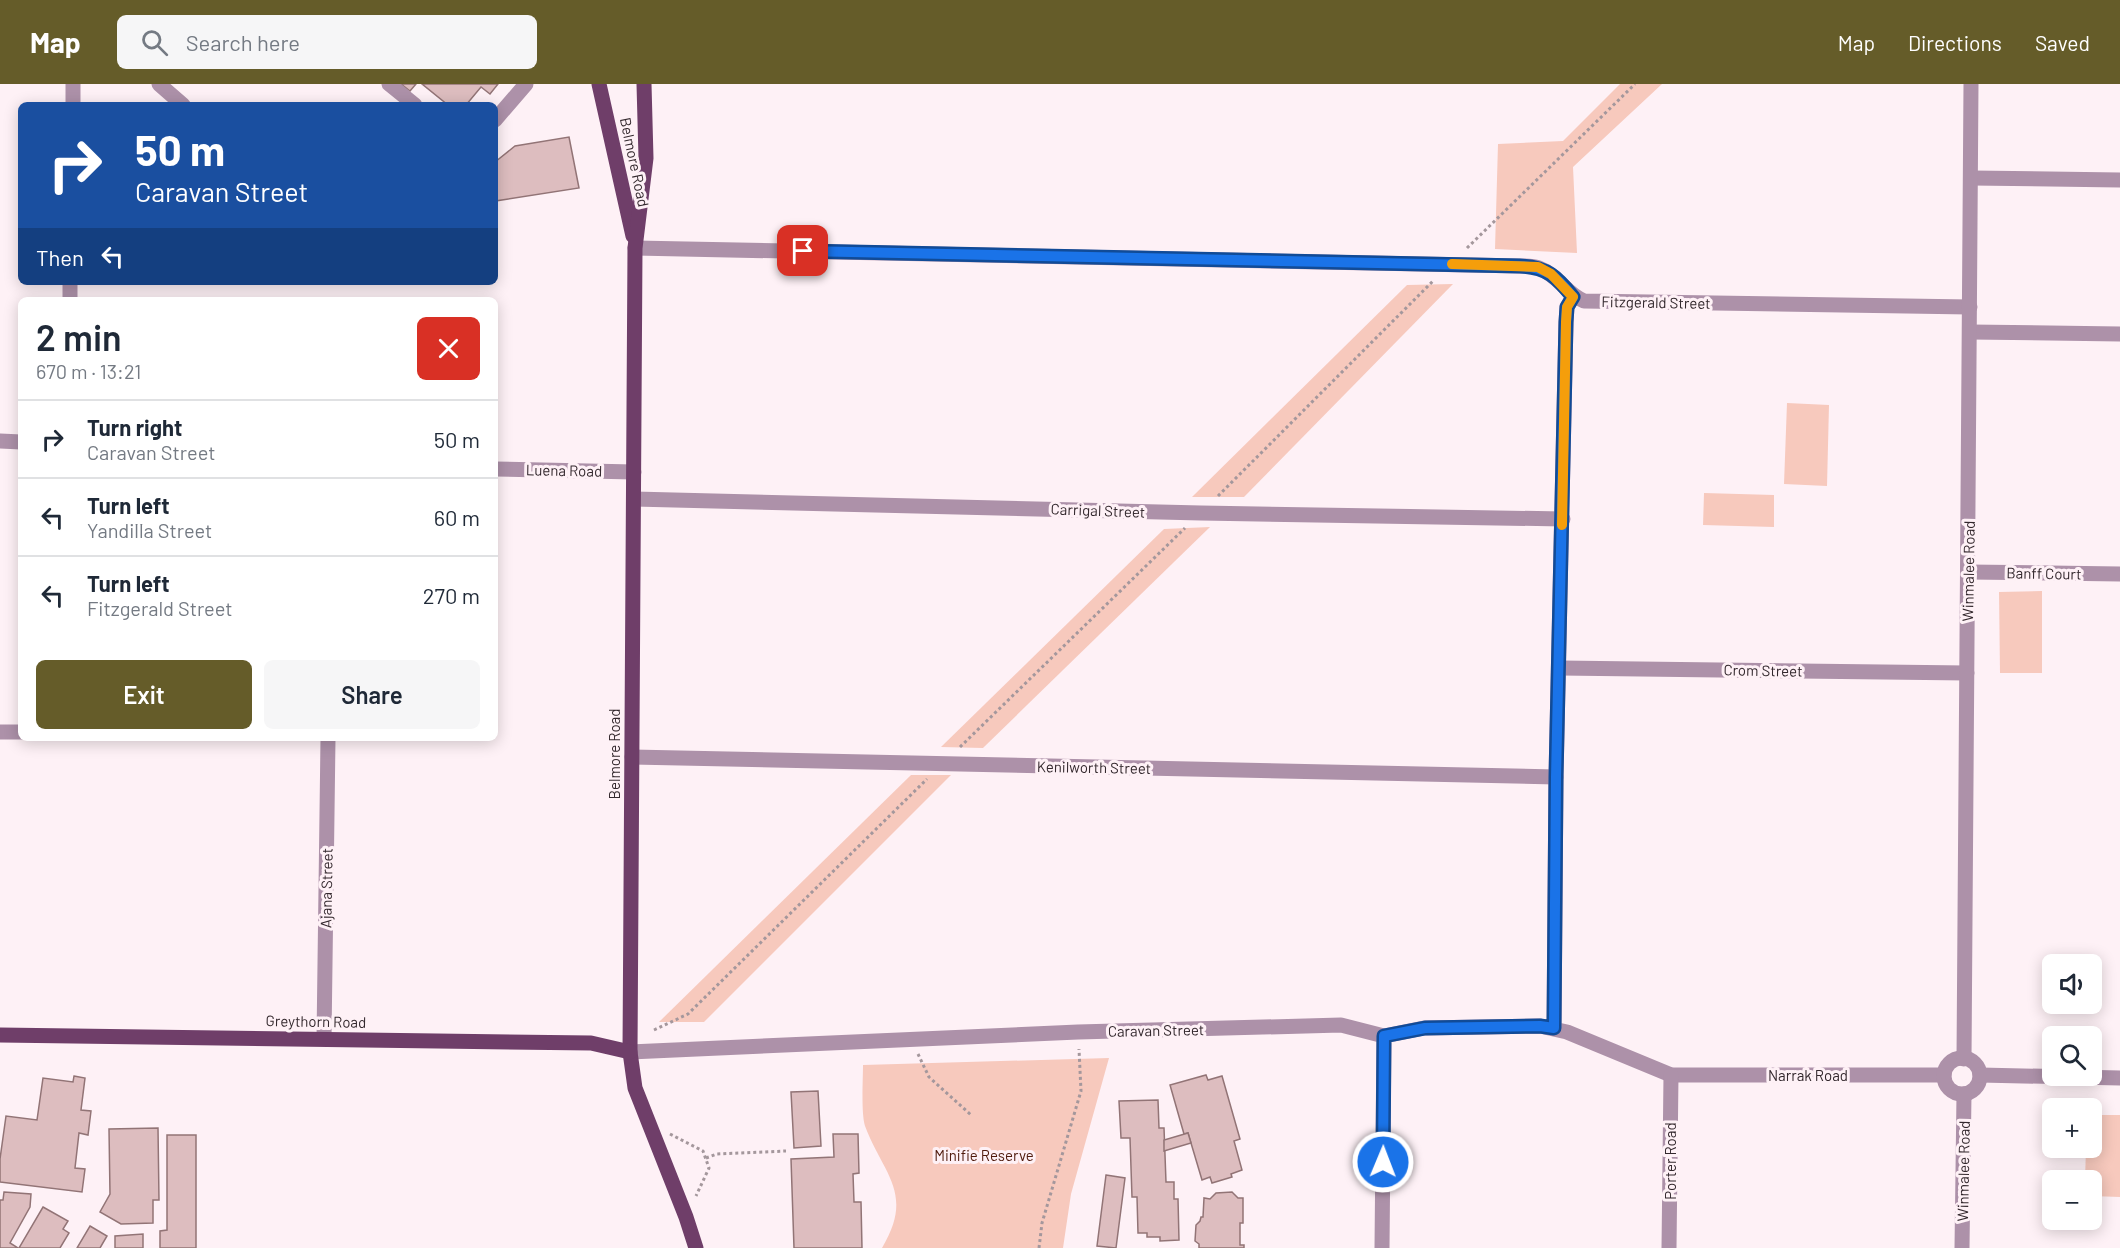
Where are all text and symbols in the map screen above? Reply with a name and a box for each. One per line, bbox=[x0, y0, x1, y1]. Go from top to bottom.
search box bbox=[117, 15, 537, 69]
text: Map bbox=[30, 25, 81, 59]
icon: search bbox=[138, 26, 171, 59]
text: Search here bbox=[186, 29, 300, 55]
text: Map bbox=[1838, 30, 1875, 55]
text: Directions bbox=[1908, 30, 2002, 55]
text: Saved bbox=[2035, 30, 2090, 55]
street label: Belmore Road bbox=[617, 116, 653, 208]
text: 50 m bbox=[135, 124, 225, 174]
icon: right bbox=[36, 126, 114, 204]
text: Caravan Street bbox=[135, 175, 308, 207]
pin bbox=[777, 225, 828, 276]
icon: arrive bbox=[786, 234, 819, 267]
icon: left bbox=[96, 240, 129, 273]
text: Then bbox=[36, 244, 84, 270]
street label: Fitzgerald Street bbox=[1601, 292, 1711, 312]
text: 2 min bbox=[36, 315, 122, 358]
button: close bbox=[417, 317, 480, 380]
text: 670 m · 13:21 bbox=[36, 359, 141, 383]
text: Turn right bbox=[87, 414, 182, 440]
icon: right bbox=[36, 423, 69, 456]
text: 50 m bbox=[434, 426, 480, 452]
text: Caravan Street bbox=[87, 440, 215, 464]
street label: Luena Road bbox=[526, 460, 602, 480]
text: Turn left bbox=[87, 492, 170, 518]
street label: Carrigal Street bbox=[1050, 499, 1146, 521]
icon: left bbox=[36, 501, 69, 534]
text: 60 m bbox=[434, 504, 480, 530]
text: Yandilla Street bbox=[87, 518, 212, 542]
street label: Winmalee Road bbox=[1958, 520, 1978, 622]
street label: Banff Court bbox=[2006, 563, 2082, 583]
text: Turn left bbox=[87, 570, 170, 596]
icon: left bbox=[36, 579, 69, 612]
text: 270 m bbox=[423, 582, 480, 608]
text: Fitzgerald Street bbox=[87, 596, 233, 620]
button: Exit bbox=[36, 660, 252, 729]
button: Share bbox=[264, 660, 480, 729]
street label: Crom Street bbox=[1723, 660, 1803, 680]
street label: Belmore Road bbox=[605, 709, 623, 799]
street label: Kenilworth Street bbox=[1037, 757, 1151, 777]
street label: Ajana Street bbox=[316, 848, 336, 928]
map controls bbox=[2042, 954, 2102, 1230]
button: sound bbox=[2042, 954, 2102, 1014]
street label: Greythorn Road bbox=[266, 1011, 366, 1031]
street label: Caravan Street bbox=[1108, 1020, 1204, 1040]
button: search bbox=[2042, 1026, 2102, 1086]
street label: Narrak Road bbox=[1768, 1066, 1848, 1084]
button: + bbox=[2042, 1098, 2102, 1158]
street label: Winmalee Road bbox=[1953, 1120, 1973, 1222]
street label: Porter Road bbox=[1661, 1122, 1679, 1200]
position arrow bbox=[1351, 1130, 1415, 1194]
park label: Minifie Reserve bbox=[934, 1146, 1034, 1164]
button: − bbox=[2042, 1170, 2102, 1230]

